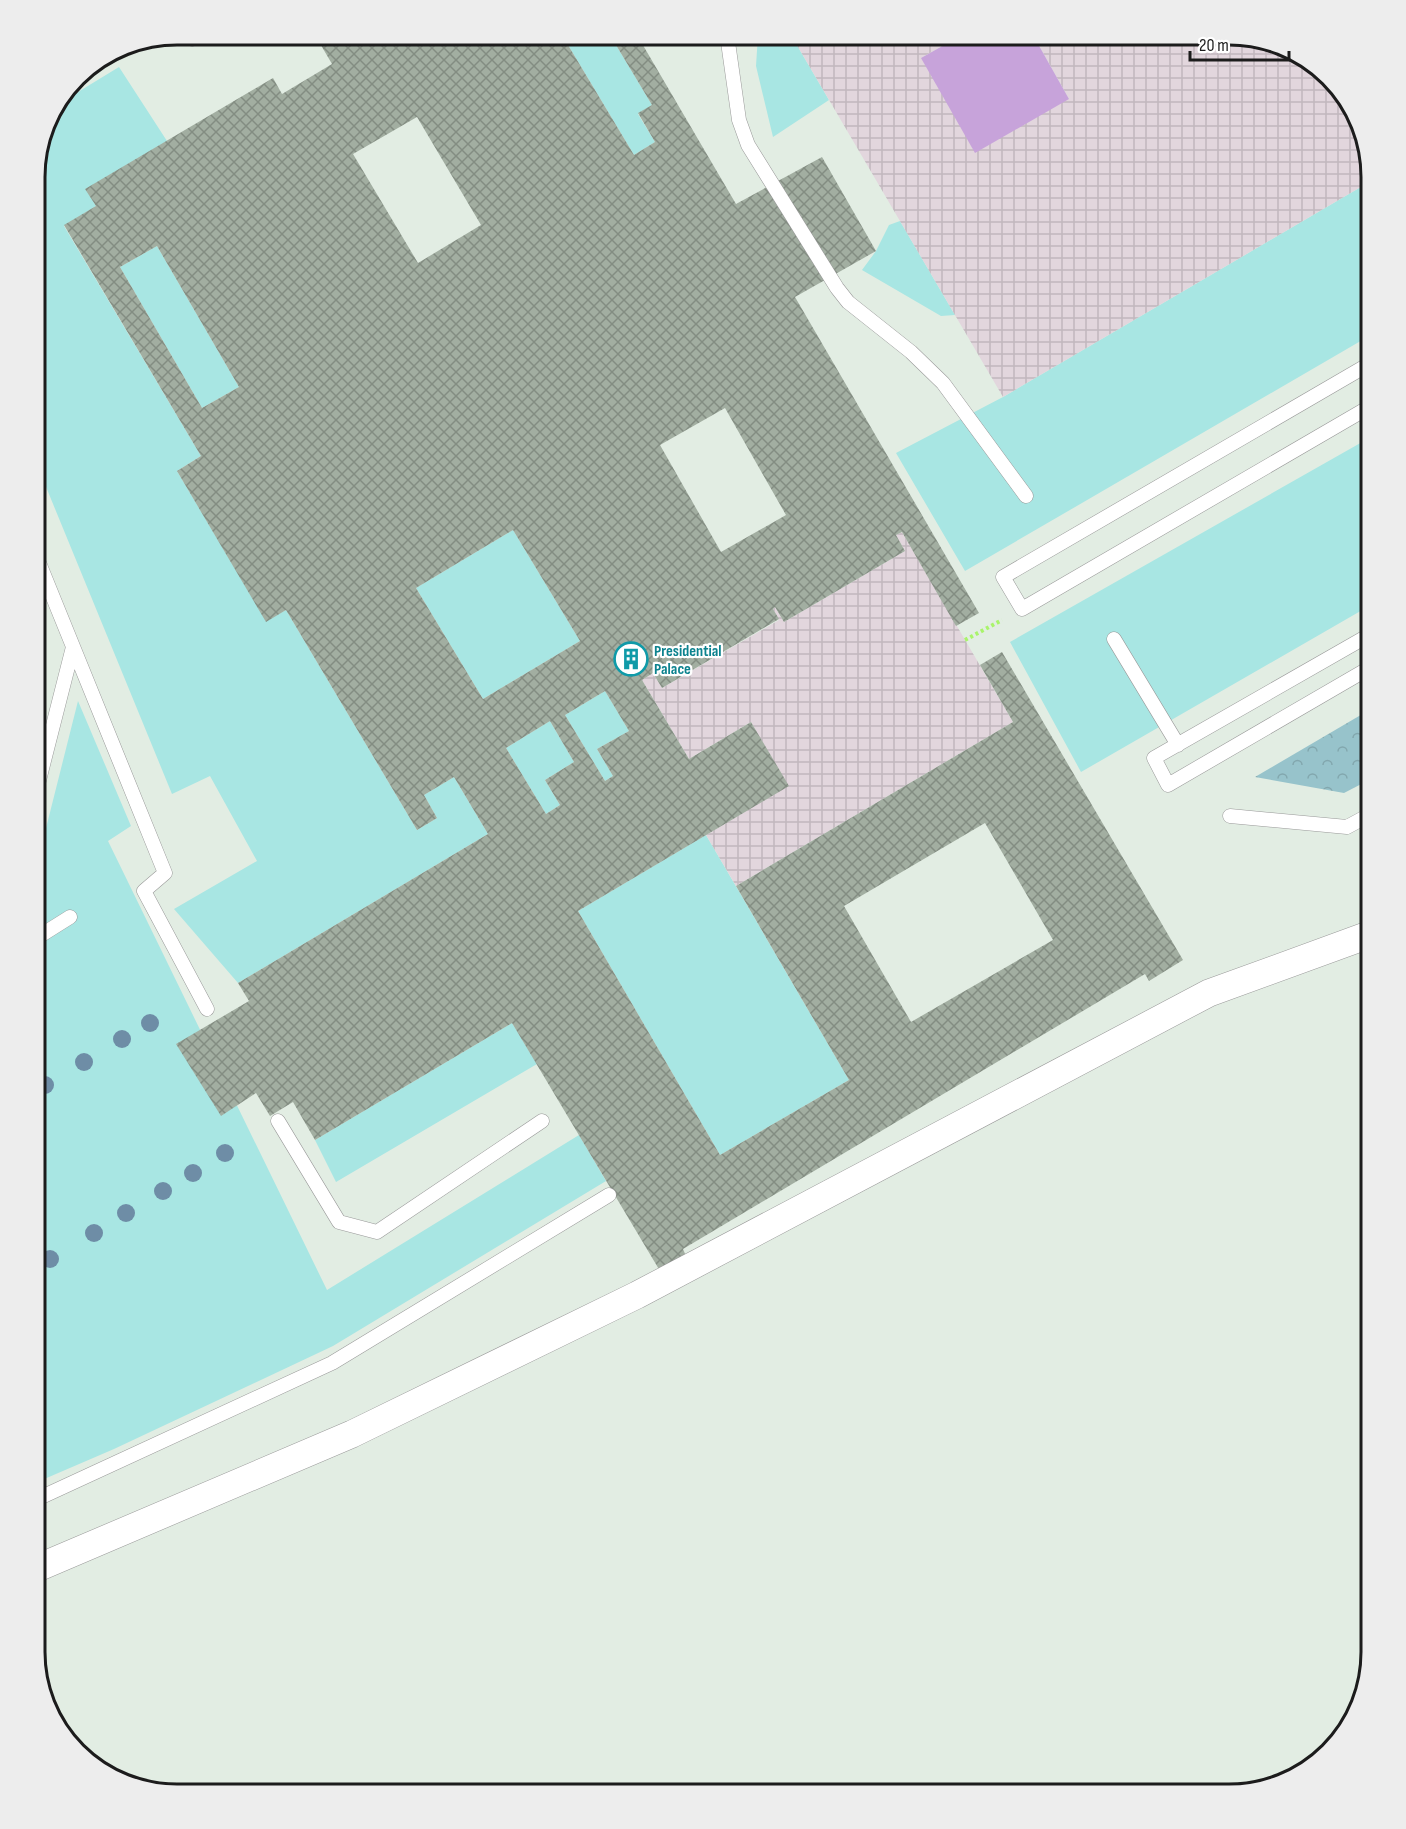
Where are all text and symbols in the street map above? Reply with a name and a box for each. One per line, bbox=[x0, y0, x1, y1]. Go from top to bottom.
scale bar bbox=[1190, 24, 1289, 62]
text: 20 m bbox=[1199, 35, 1229, 56]
building icon: Presidential Palace bbox=[613, 641, 649, 677]
place label: Presidential Palace bbox=[654, 642, 722, 679]

